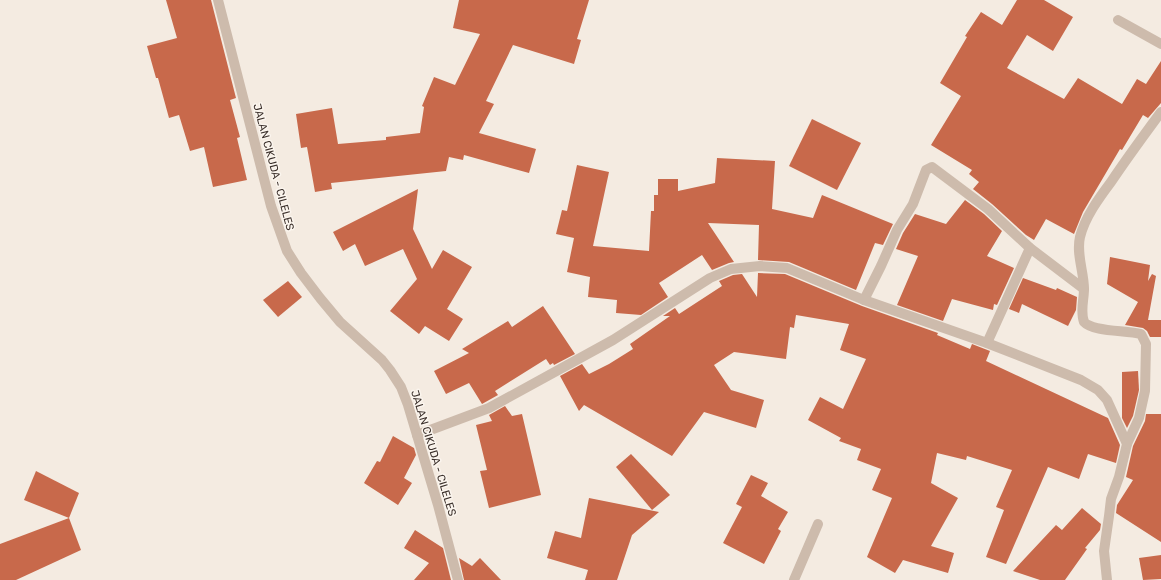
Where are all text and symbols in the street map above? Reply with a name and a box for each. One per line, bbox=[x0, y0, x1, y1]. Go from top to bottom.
street label: JALAN CIKUDA - CILELES bbox=[250, 102, 297, 232]
street label: JALAN CIKUDA - CILELES bbox=[408, 389, 459, 518]

